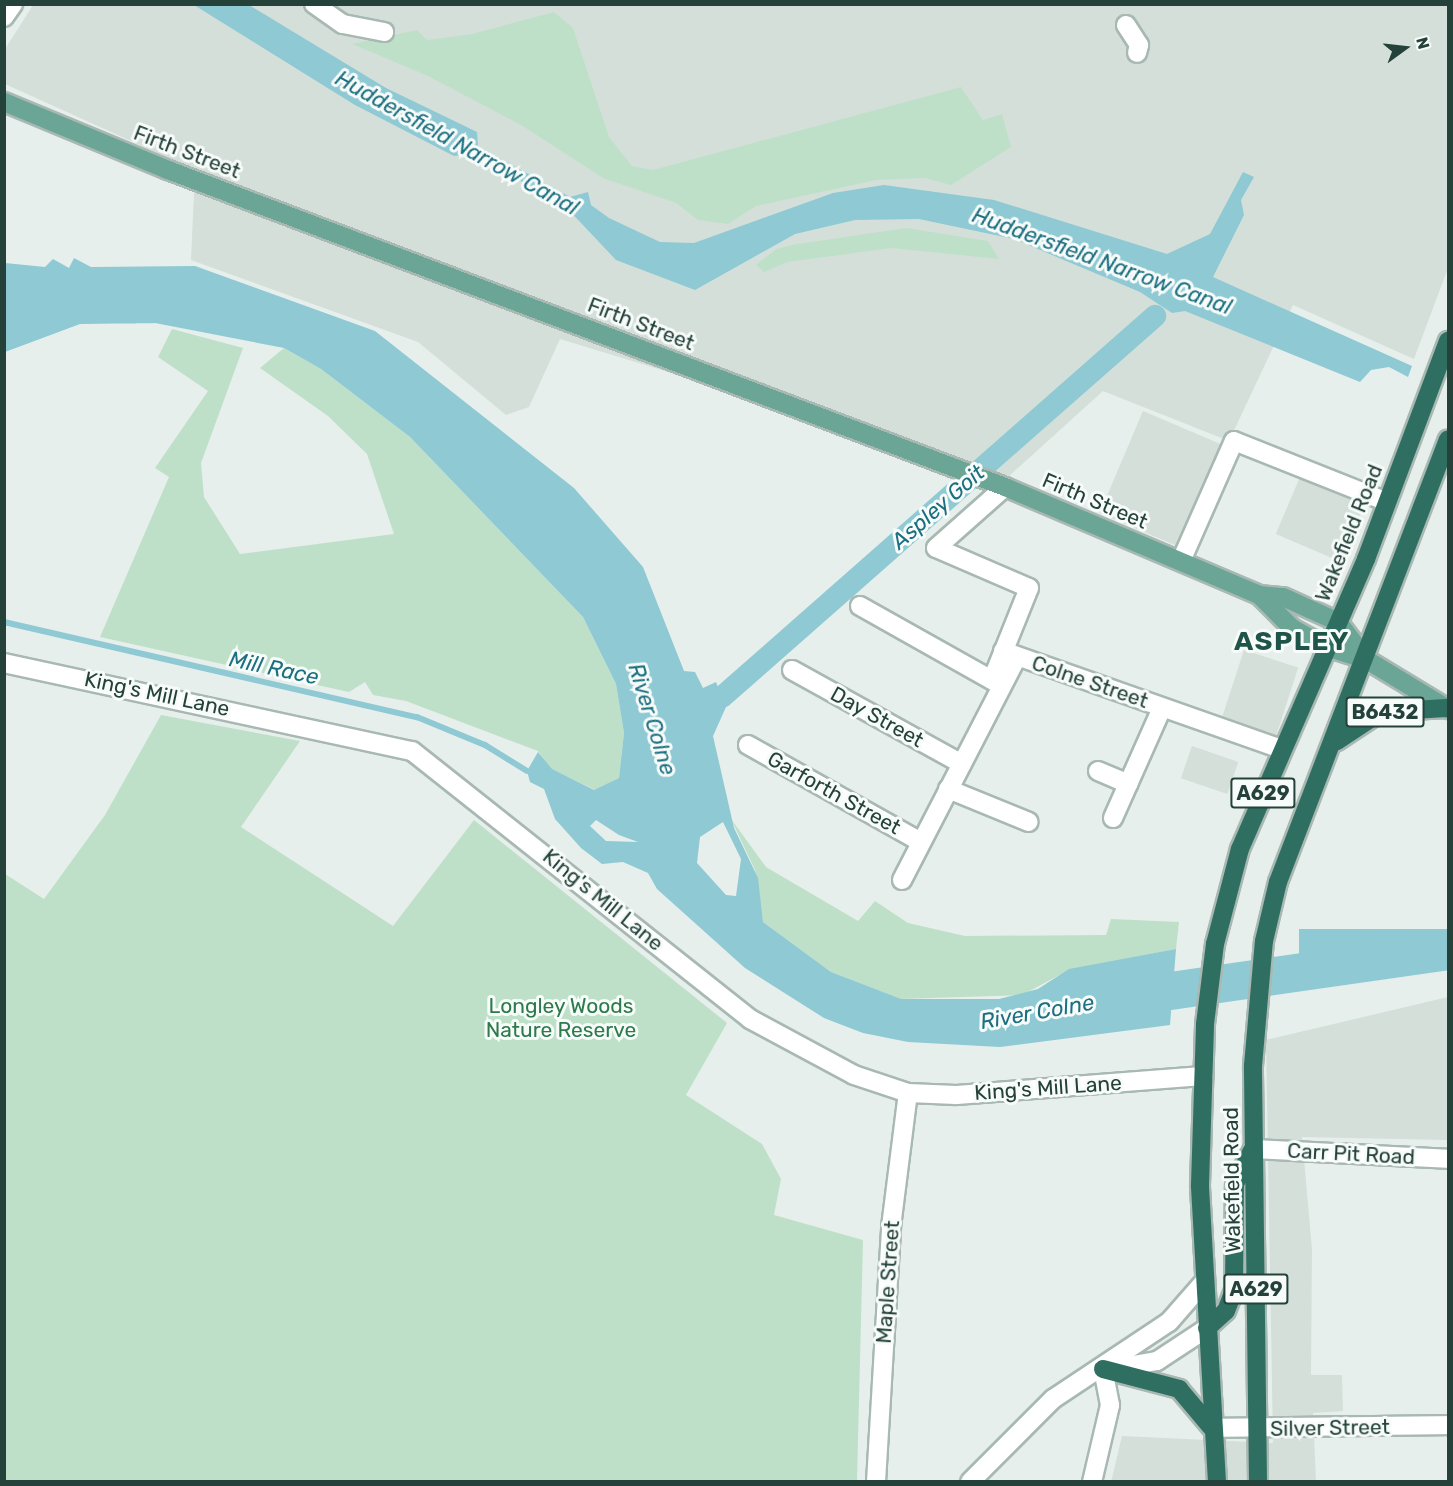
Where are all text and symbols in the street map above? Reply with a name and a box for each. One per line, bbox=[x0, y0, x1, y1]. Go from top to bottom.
north arrow bbox=[1375, 18, 1435, 78]
text: N bbox=[1412, 35, 1434, 51]
water label: Huddersfield Narrow Canal bbox=[331, 65, 583, 221]
street label: Firth Street bbox=[130, 120, 244, 184]
water label: Huddersfield Narrow Canal bbox=[968, 202, 1236, 320]
street label: Firth Street bbox=[584, 292, 698, 356]
water label: Aspley Goit bbox=[886, 459, 990, 555]
street label: Wakefield Road bbox=[1310, 461, 1388, 605]
street label: Firth Street bbox=[1038, 467, 1152, 535]
district label: ASPLEY bbox=[1234, 626, 1350, 658]
water label: Mill Race bbox=[227, 646, 321, 690]
street label: Colne Street bbox=[1028, 650, 1152, 714]
water label: River Colne bbox=[622, 660, 682, 778]
street label: King's Mill Lane bbox=[82, 666, 232, 722]
street label: Day Street bbox=[826, 681, 928, 753]
road number: B6432 bbox=[1344, 695, 1426, 729]
street label: Garforth Street bbox=[763, 746, 905, 840]
road number: A629 bbox=[1230, 776, 1296, 810]
street label: King's Mill Lane bbox=[538, 844, 668, 956]
water label: River Colne bbox=[978, 989, 1096, 1035]
park label: Longley Woods Nature Reserve bbox=[486, 993, 636, 1043]
street label: King's Mill Lane bbox=[973, 1070, 1123, 1106]
street label: Wakefield Road bbox=[1218, 1107, 1246, 1253]
street label: Carr Pit Road bbox=[1286, 1138, 1416, 1170]
street label: Maple Street bbox=[871, 1220, 905, 1344]
road number: A629 bbox=[1223, 1272, 1289, 1306]
street label: Silver Street bbox=[1270, 1414, 1390, 1442]

